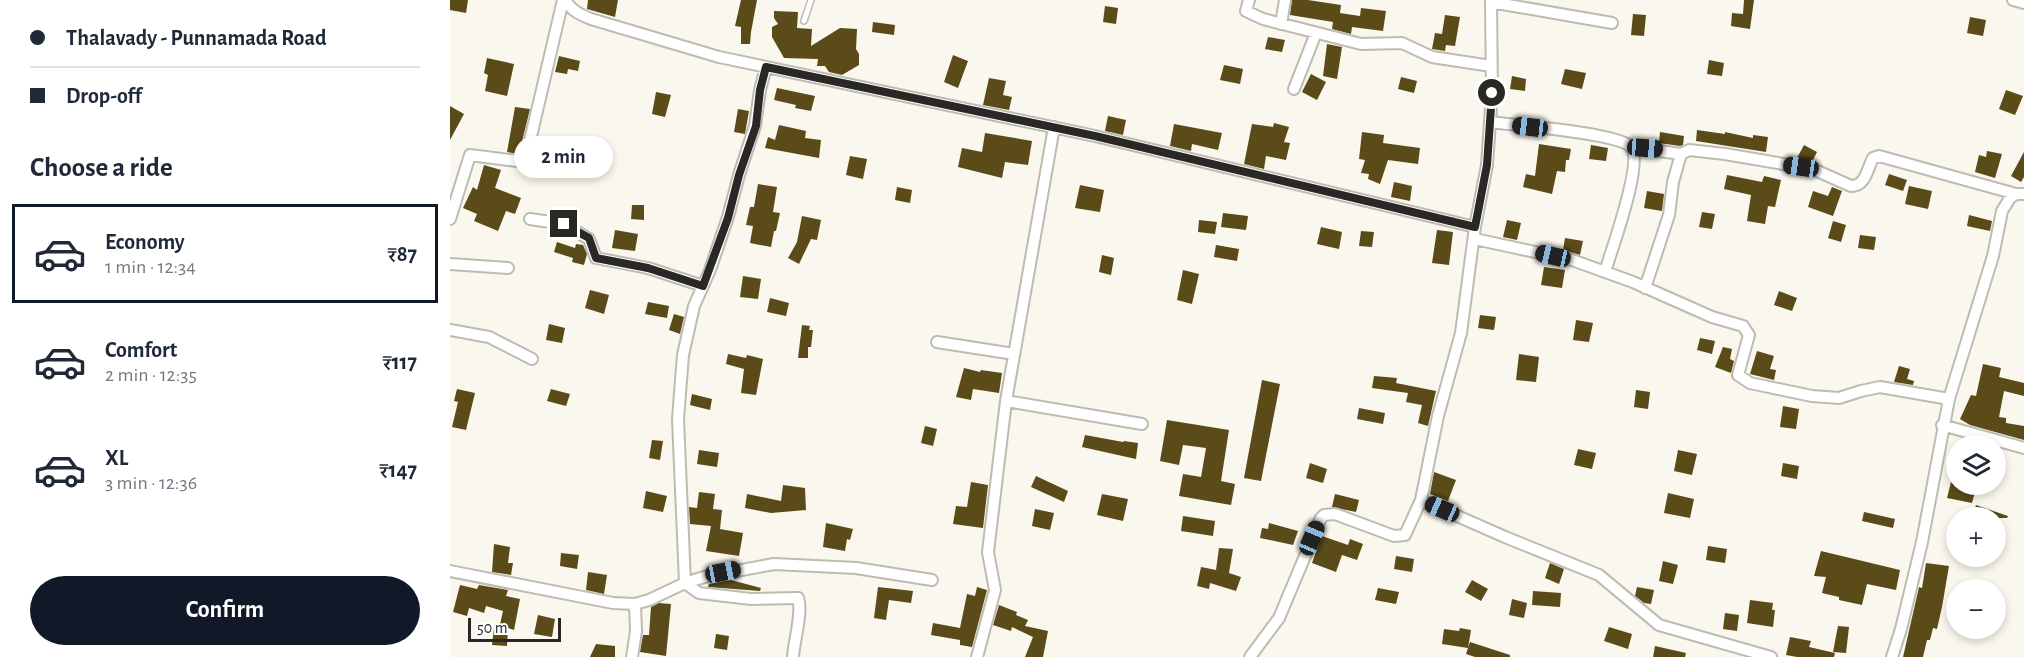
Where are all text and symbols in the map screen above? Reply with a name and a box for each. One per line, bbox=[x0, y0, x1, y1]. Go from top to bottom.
text: Thalavady - Punnamada Road bbox=[66, 27, 327, 49]
route start bbox=[1478, 79, 1505, 106]
text: Drop-off bbox=[66, 85, 142, 107]
car bbox=[1511, 116, 1549, 138]
callout: 2 min bbox=[514, 137, 614, 179]
car bbox=[1626, 138, 1664, 158]
text: 2 min bbox=[541, 147, 586, 167]
text: Choose a ride bbox=[30, 154, 173, 181]
car bbox=[1782, 156, 1820, 178]
route end bbox=[550, 210, 577, 237]
icon: car bbox=[33, 227, 87, 281]
text: Economy bbox=[105, 231, 185, 253]
text: ₹87 bbox=[387, 243, 417, 265]
car bbox=[1533, 243, 1573, 269]
text: 1 min · 12:34 bbox=[105, 257, 196, 277]
icon: car bbox=[33, 335, 87, 389]
text: Comfort bbox=[105, 339, 177, 361]
text: ₹117 bbox=[382, 351, 417, 373]
text: 2 min · 12:35 bbox=[105, 365, 197, 385]
map controls bbox=[1946, 435, 2006, 639]
button: layers bbox=[1946, 435, 2006, 495]
icon: car bbox=[33, 443, 87, 497]
text: XL bbox=[105, 447, 128, 469]
text: ₹147 bbox=[379, 459, 417, 481]
text: 3 min · 12:36 bbox=[105, 473, 197, 493]
car bbox=[1422, 493, 1462, 525]
button: + bbox=[1946, 507, 2006, 567]
car bbox=[1297, 518, 1327, 558]
car bbox=[704, 560, 742, 584]
button: Confirm bbox=[30, 576, 420, 645]
button: − bbox=[1946, 579, 2006, 639]
scale bar bbox=[468, 615, 561, 642]
text: 50 m bbox=[477, 620, 508, 636]

